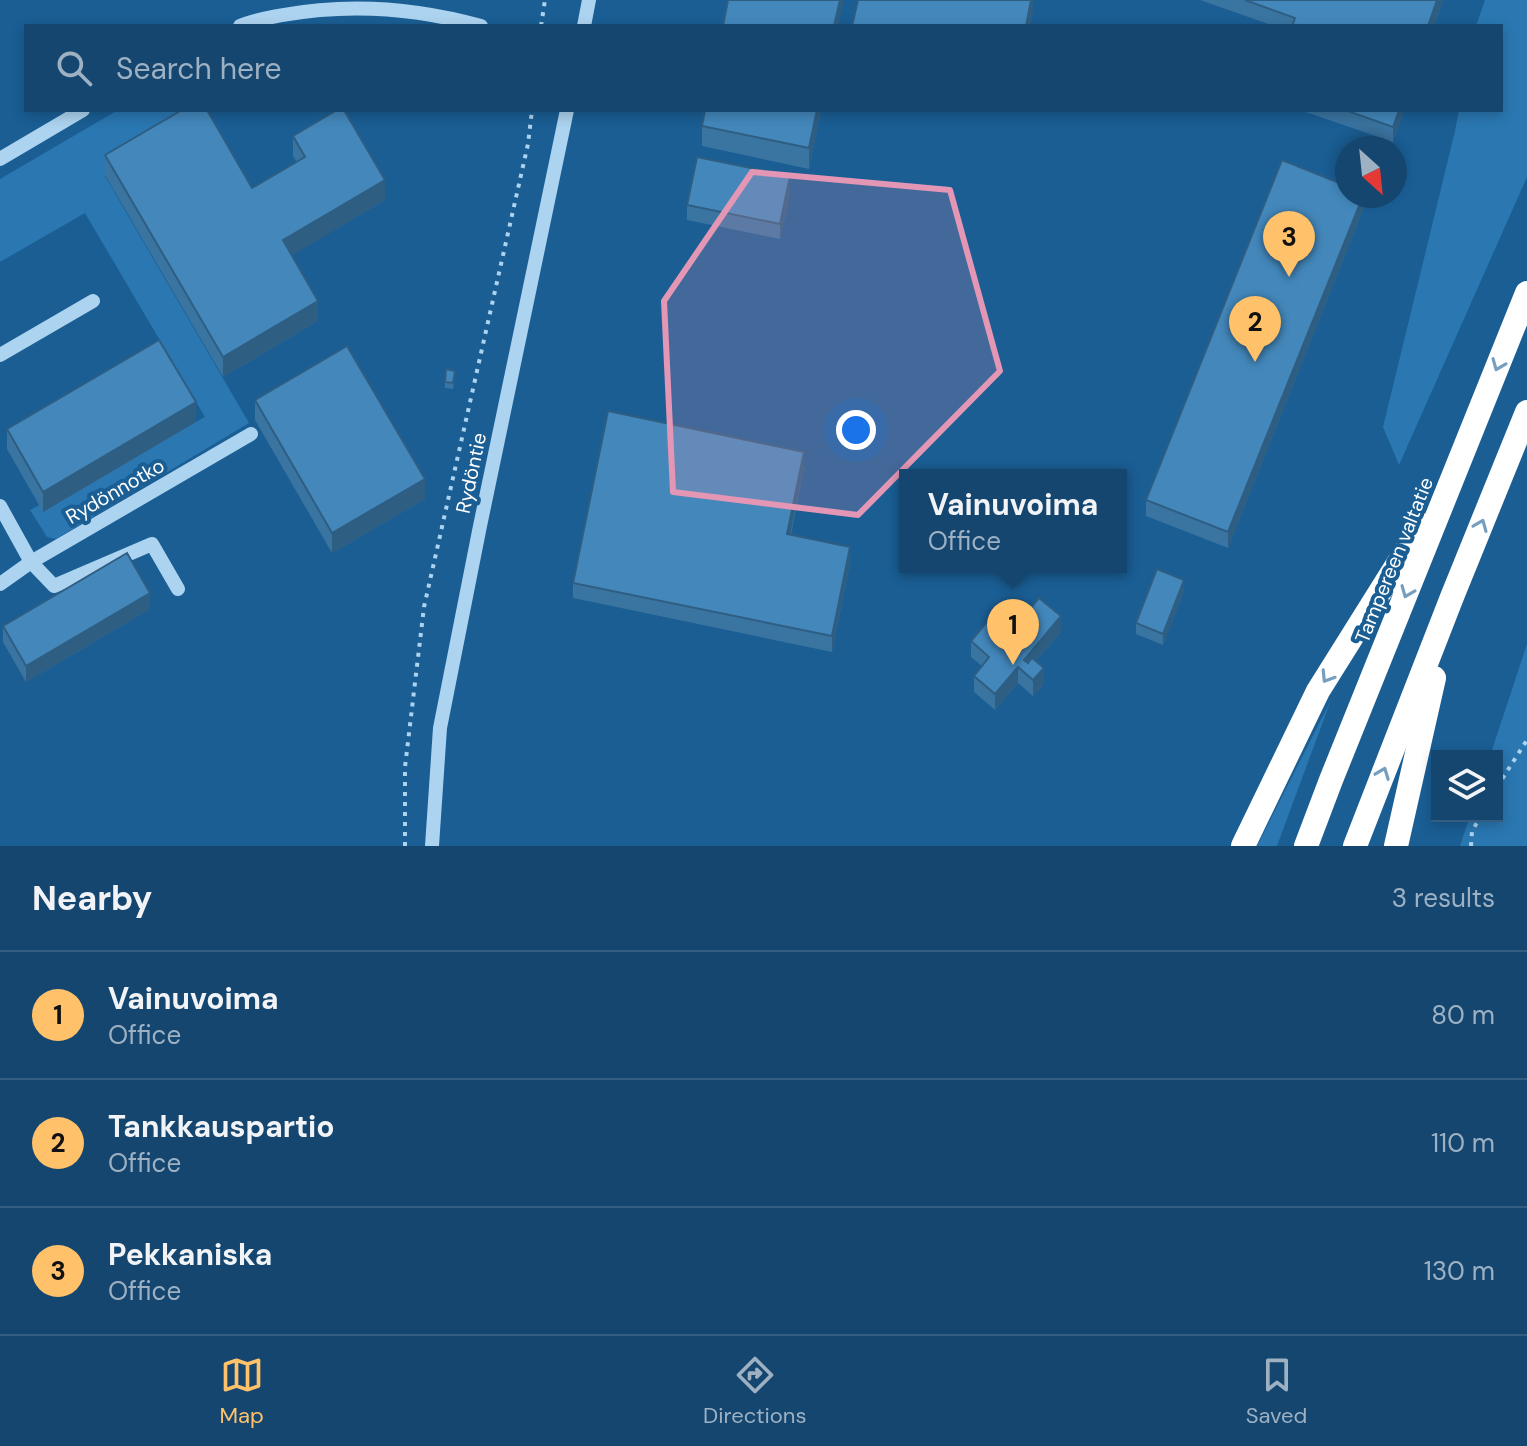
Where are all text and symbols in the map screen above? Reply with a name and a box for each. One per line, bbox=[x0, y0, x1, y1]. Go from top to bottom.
search box bbox=[24, 24, 1503, 112]
icon: search bbox=[52, 46, 96, 90]
text: Search here bbox=[116, 49, 282, 88]
north arrow bbox=[1335, 136, 1407, 208]
pin: 3 bbox=[1263, 211, 1315, 277]
pin: 2 bbox=[1229, 296, 1281, 362]
one-way arrow bbox=[1491, 357, 1508, 371]
your location bbox=[836, 410, 876, 450]
street label: Rydöntie bbox=[450, 430, 492, 516]
street label: Rydönnotko bbox=[61, 452, 169, 530]
popup bbox=[899, 469, 1127, 573]
street label: Tampereen valtatie bbox=[1349, 473, 1439, 647]
text: Vainuvoima bbox=[928, 485, 1098, 524]
one-way arrow bbox=[1471, 519, 1488, 533]
text: Office bbox=[928, 524, 1001, 558]
one-way arrow bbox=[1400, 584, 1416, 599]
pin: 1 bbox=[987, 599, 1039, 665]
one-way arrow bbox=[1321, 668, 1336, 683]
map controls bbox=[1431, 750, 1503, 822]
button: layers bbox=[1431, 750, 1503, 822]
one-way arrow bbox=[1373, 767, 1390, 781]
text: Nearby bbox=[32, 876, 152, 921]
text: 3 results bbox=[1392, 881, 1495, 915]
text: Vainuvoima bbox=[108, 979, 279, 1018]
text: 1 bbox=[53, 998, 63, 1032]
text: 80 m bbox=[1431, 998, 1495, 1032]
text: Office bbox=[108, 1018, 181, 1052]
text: Tankkauspartio bbox=[108, 1107, 335, 1146]
text: 2 bbox=[50, 1126, 66, 1160]
text: 110 m bbox=[1431, 1126, 1495, 1160]
text: Office bbox=[108, 1146, 181, 1180]
text: Pekkaniska bbox=[108, 1235, 272, 1274]
text: 3 bbox=[50, 1254, 66, 1288]
text: 130 m bbox=[1424, 1254, 1495, 1288]
text: Office bbox=[108, 1274, 181, 1308]
tab: Map bbox=[220, 1353, 264, 1430]
tab: Directions bbox=[703, 1353, 807, 1430]
tab: Saved bbox=[1246, 1353, 1307, 1430]

